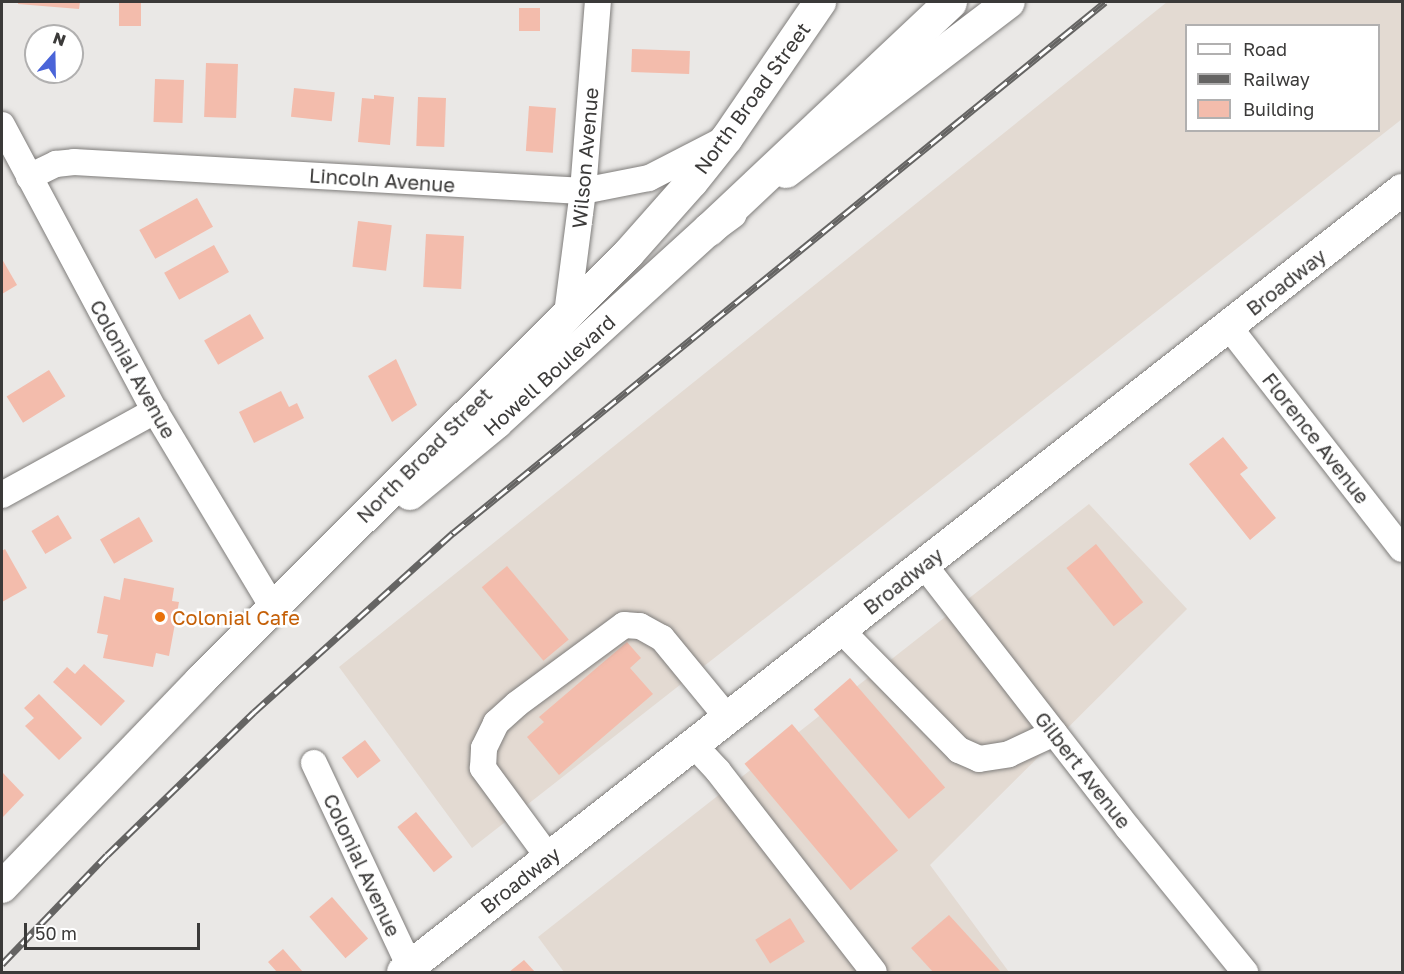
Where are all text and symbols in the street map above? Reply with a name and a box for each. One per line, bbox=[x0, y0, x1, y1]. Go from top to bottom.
street label: North Broad Street bbox=[689, 18, 815, 178]
north arrow bbox=[24, 24, 84, 84]
legend bbox=[1185, 24, 1380, 132]
text: N bbox=[50, 27, 69, 50]
text: Road bbox=[1243, 38, 1287, 60]
text: Railway bbox=[1243, 68, 1310, 90]
street label: Wilson Avenue bbox=[567, 86, 603, 230]
text: Building bbox=[1243, 98, 1314, 120]
street label: Lincoln Avenue bbox=[308, 163, 456, 197]
street label: Broadway bbox=[1241, 243, 1331, 321]
street label: Colonial Avenue bbox=[85, 296, 181, 442]
street label: Howell Boulevard bbox=[478, 310, 620, 440]
street label: Florence Avenue bbox=[1257, 368, 1375, 508]
street label: North Broad Street bbox=[351, 382, 497, 528]
street label: Broadway bbox=[858, 542, 948, 620]
place label: Colonial Cafe bbox=[172, 605, 300, 629]
marker: Colonial Cafe bbox=[153, 610, 167, 624]
street label: Gilbert Avenue bbox=[1030, 707, 1136, 833]
street label: Colonial Avenue bbox=[318, 790, 406, 940]
street label: Broadway bbox=[475, 841, 565, 919]
scale bar bbox=[27, 911, 202, 949]
text: 50 m bbox=[35, 922, 77, 944]

